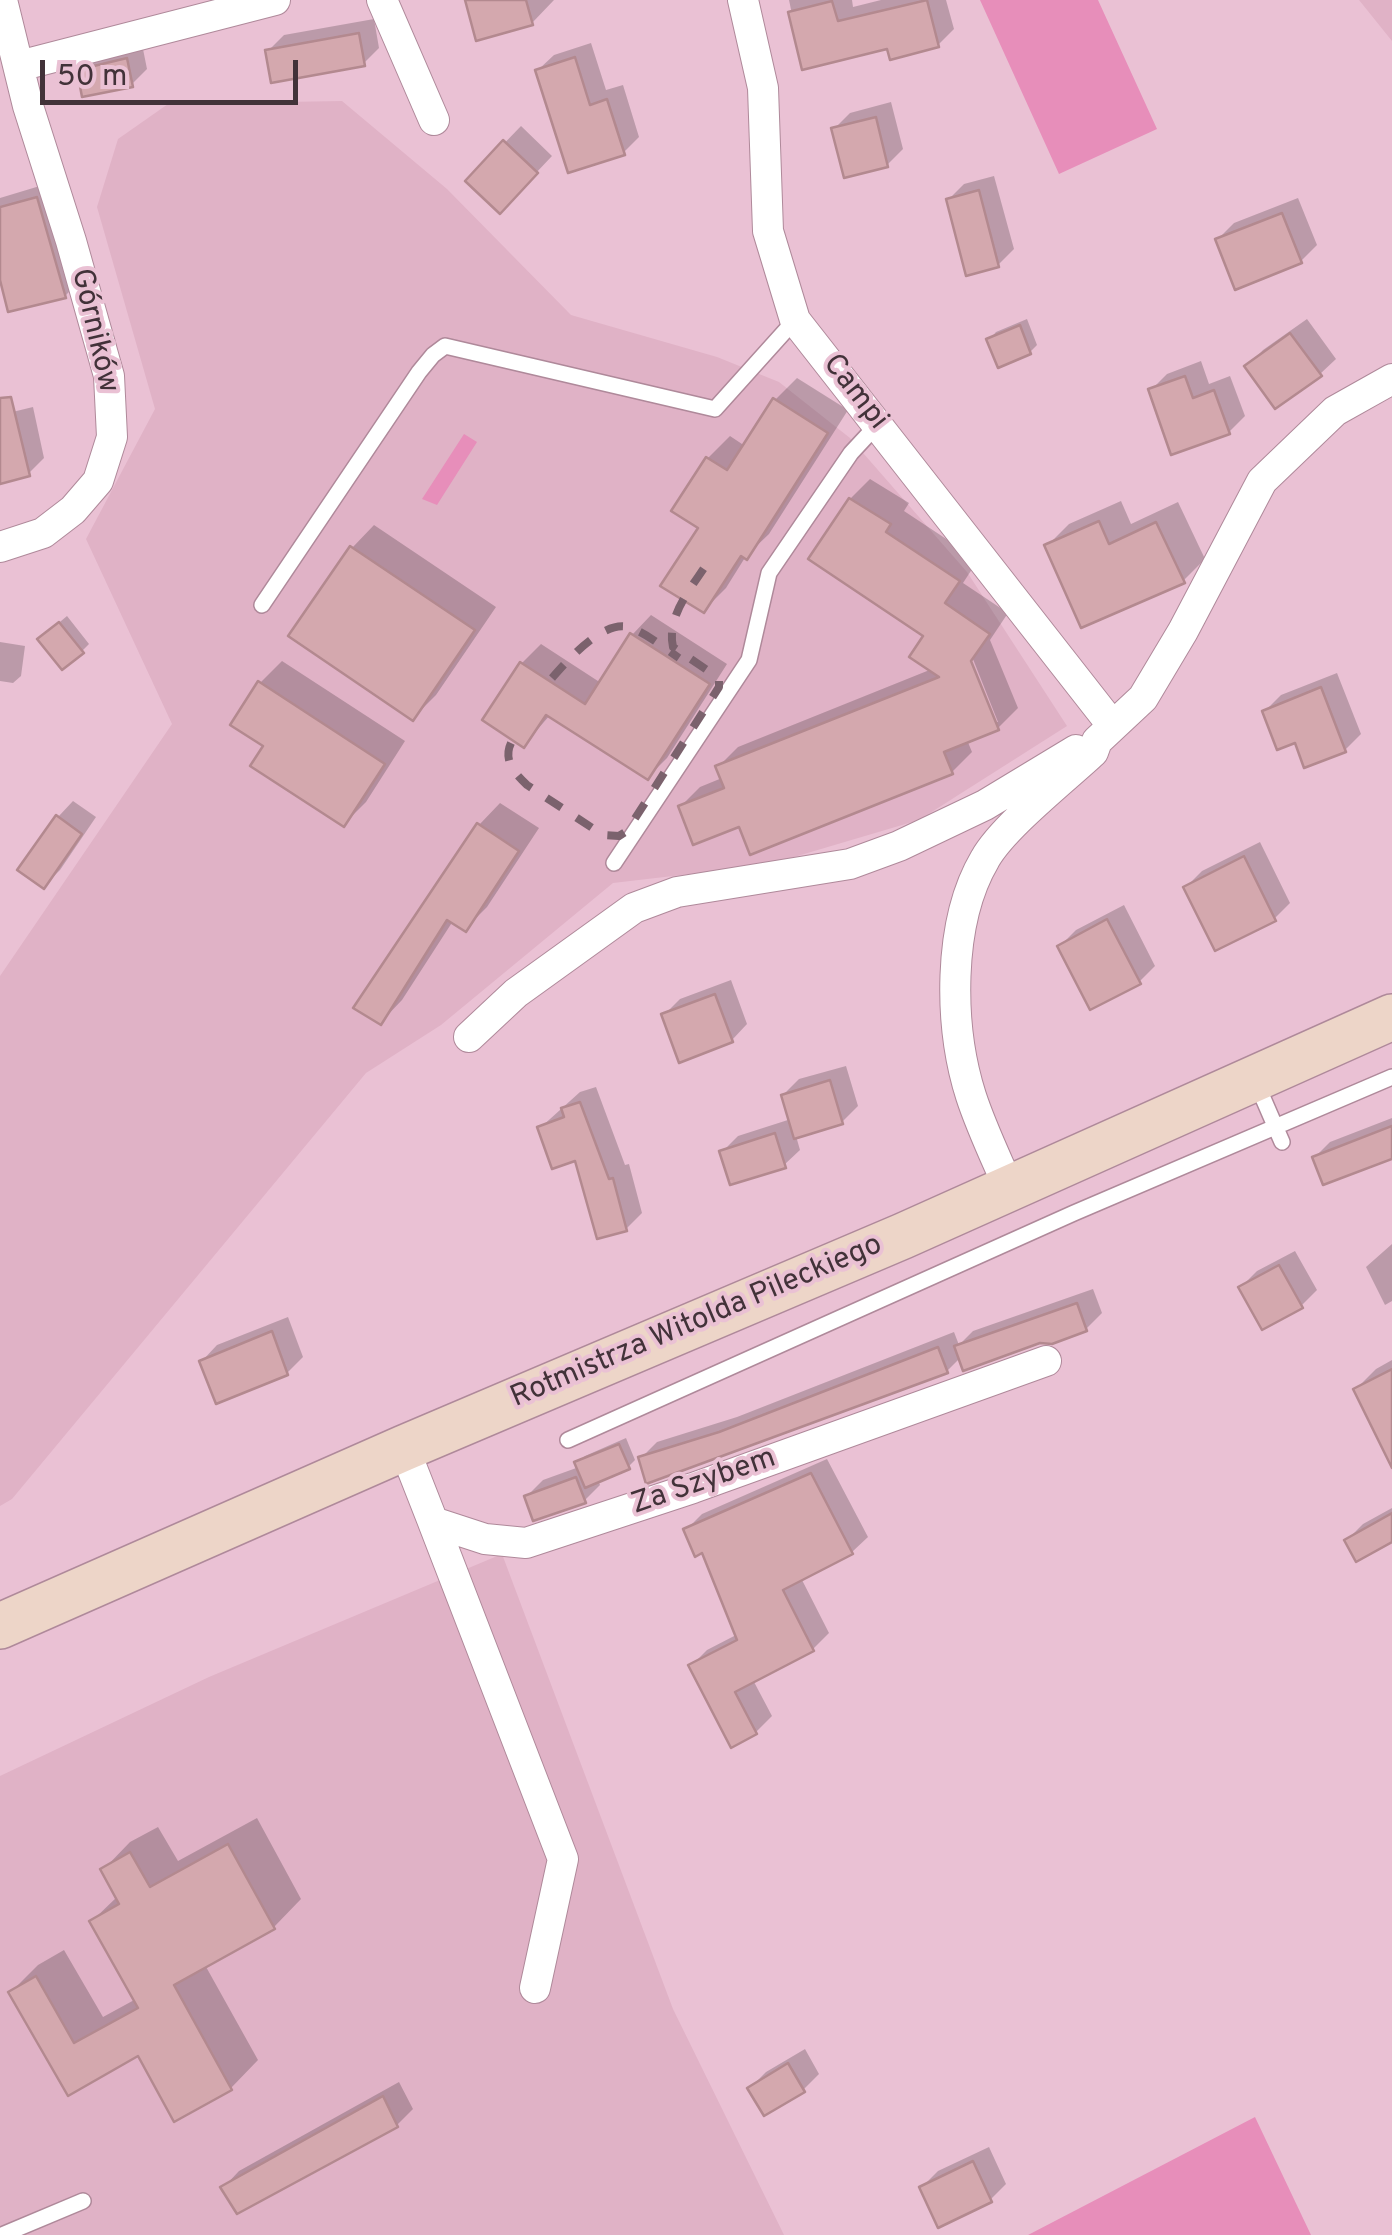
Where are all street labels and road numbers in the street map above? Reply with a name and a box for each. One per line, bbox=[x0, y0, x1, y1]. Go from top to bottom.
street label: Górników bbox=[61, 265, 125, 397]
street label: Campi bbox=[813, 348, 895, 438]
street label: Rotmistrza Witolda Pileckiego bbox=[506, 1228, 888, 1418]
street label: Za Szybem bbox=[627, 1442, 781, 1524]

